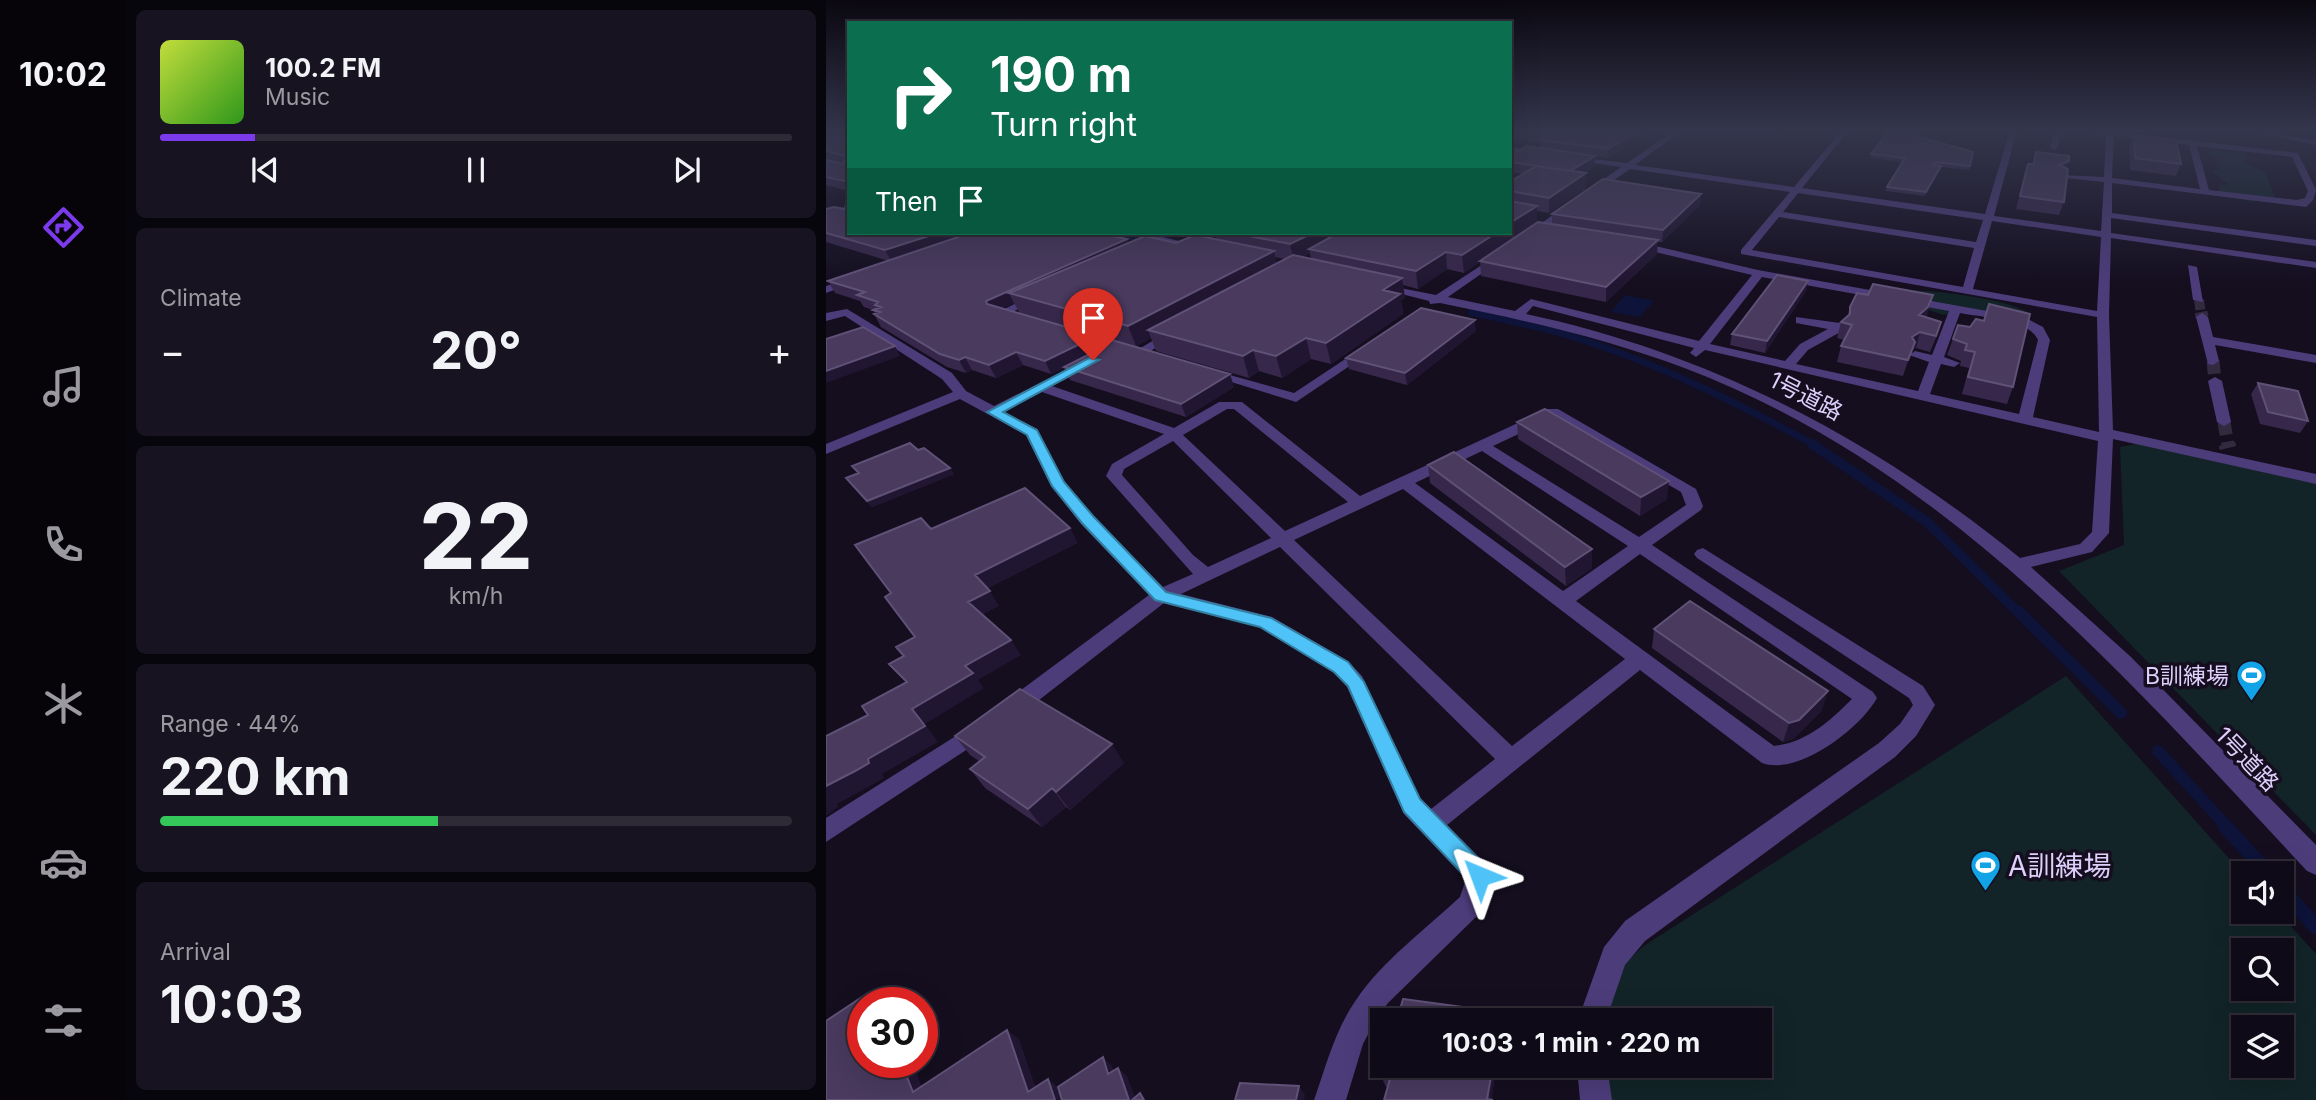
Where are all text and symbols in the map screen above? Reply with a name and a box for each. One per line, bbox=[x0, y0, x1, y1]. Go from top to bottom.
text: 190 m bbox=[990, 45, 1132, 104]
icon: right bbox=[875, 49, 966, 140]
text: 100.2 FM bbox=[265, 52, 381, 83]
text: 10:02 bbox=[19, 55, 107, 94]
text: Music bbox=[265, 83, 330, 111]
text: Turn right bbox=[990, 105, 1137, 144]
icon: previous bbox=[246, 151, 284, 189]
icon: pause bbox=[457, 151, 495, 189]
icon: next bbox=[668, 151, 706, 189]
icon: arrive bbox=[952, 182, 990, 220]
text: Then bbox=[875, 186, 938, 217]
icon: directions bbox=[39, 203, 88, 252]
text: Climate bbox=[160, 284, 242, 312]
pin bbox=[1063, 288, 1123, 360]
icon: arrive bbox=[1074, 299, 1112, 337]
text: 20° bbox=[430, 319, 522, 382]
text: − bbox=[160, 328, 185, 374]
text: + bbox=[767, 328, 792, 374]
icon: music bbox=[39, 362, 88, 411]
street label: 1号道路 bbox=[1765, 366, 1847, 426]
text: 22 bbox=[419, 481, 533, 591]
icon: phone bbox=[39, 520, 88, 569]
text: km/h bbox=[449, 582, 503, 610]
sports icon: B訓練場 bbox=[2235, 659, 2269, 703]
place label: B訓練場 bbox=[2145, 662, 2229, 690]
icon: climate bbox=[39, 679, 88, 728]
text: Range · 44% bbox=[160, 710, 301, 738]
street label: 1号道路 bbox=[2210, 721, 2284, 797]
text: 220 km bbox=[160, 745, 351, 808]
icon: car bbox=[39, 838, 88, 887]
position arrow bbox=[1443, 839, 1517, 913]
sports icon: A訓練場 bbox=[1968, 849, 2002, 893]
place label: A訓練場 bbox=[2008, 849, 2111, 883]
map controls bbox=[2231, 861, 2294, 1078]
button: sound bbox=[2231, 861, 2294, 924]
text: Arrival bbox=[160, 938, 231, 966]
button: search bbox=[2231, 938, 2294, 1001]
text: 10:03 bbox=[160, 973, 303, 1036]
speed limit sign: 30 bbox=[847, 987, 938, 1078]
icon: filters bbox=[39, 996, 88, 1045]
button: layers bbox=[2231, 1015, 2294, 1078]
text: 10:03 · 1 min · 220 m bbox=[1442, 1027, 1700, 1058]

